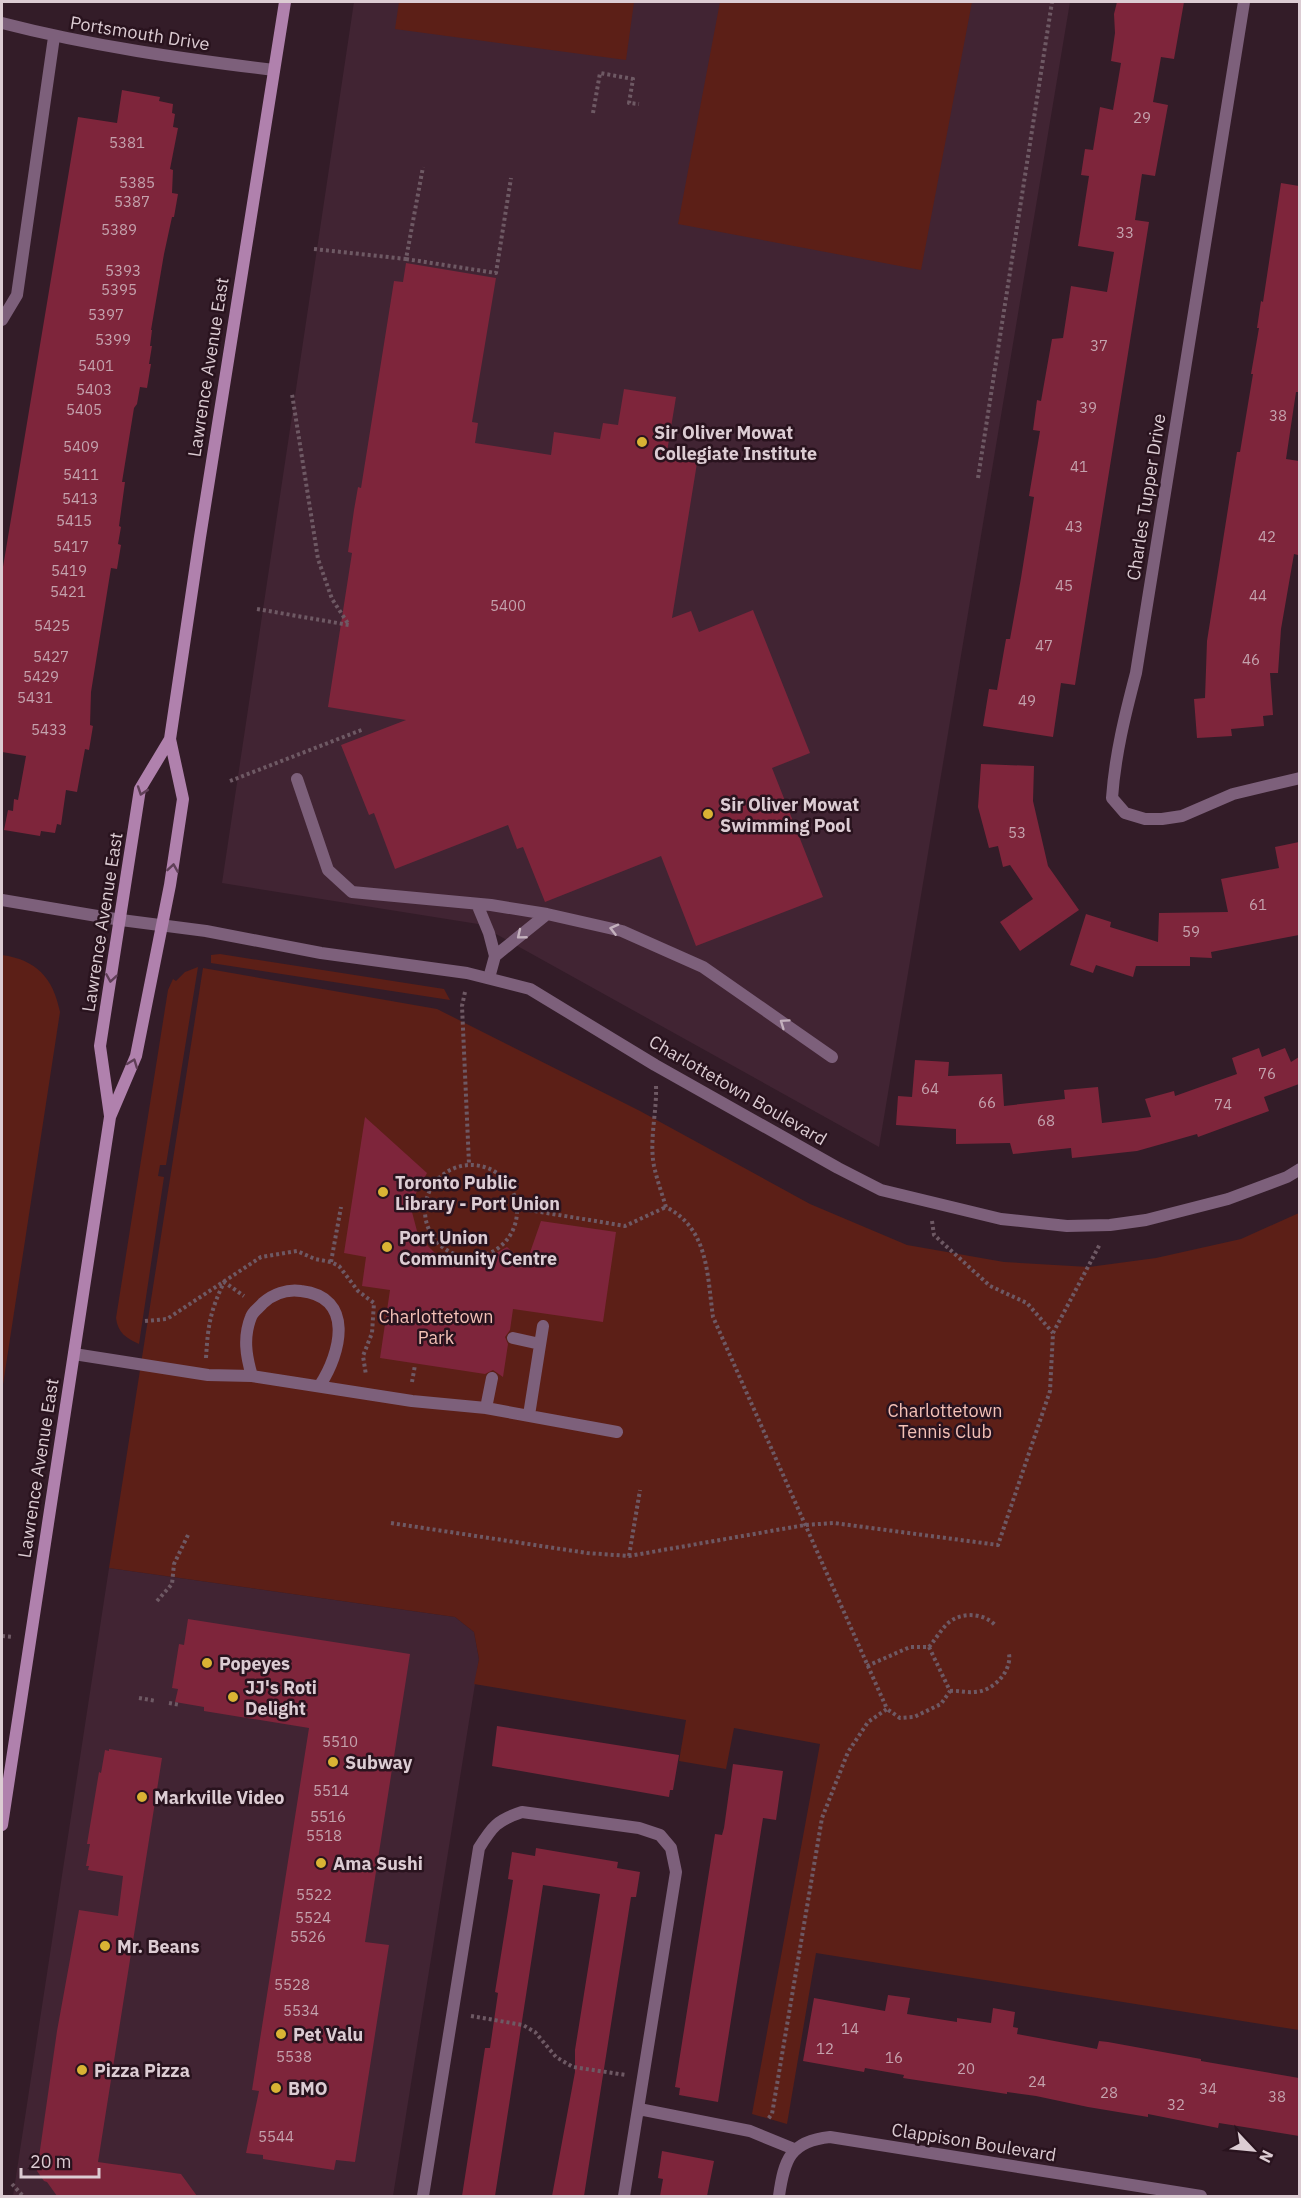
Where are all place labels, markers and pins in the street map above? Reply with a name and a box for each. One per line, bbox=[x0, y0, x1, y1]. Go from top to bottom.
place label: Sir Oliver Mowat Collegiate Institute bbox=[654, 421, 817, 465]
marker: Sir Oliver Mowat Collegiate Institute bbox=[635, 435, 649, 449]
place label: Sir Oliver Mowat Swimming Pool bbox=[720, 793, 859, 837]
marker: Sir Oliver Mowat Swimming Pool bbox=[701, 807, 715, 821]
place label: Toronto Public Library - Port Union bbox=[395, 1171, 560, 1215]
marker: Toronto Public Library - Port Union bbox=[376, 1185, 390, 1199]
place label: Port Union Community Centre bbox=[399, 1226, 557, 1270]
marker: Port Union Community Centre bbox=[380, 1240, 394, 1254]
place label: Popeyes bbox=[219, 1652, 290, 1675]
marker: Popeyes bbox=[200, 1656, 214, 1670]
place label: JJ's Roti Delight bbox=[245, 1676, 317, 1720]
marker: JJ's Roti Delight bbox=[226, 1690, 240, 1704]
place label: Subway bbox=[345, 1751, 413, 1774]
marker: Subway bbox=[326, 1755, 340, 1769]
place label: Markville Video bbox=[154, 1786, 284, 1809]
marker: Markville Video bbox=[135, 1790, 149, 1804]
place label: Ama Sushi bbox=[333, 1852, 423, 1875]
marker: Ama Sushi bbox=[314, 1856, 328, 1870]
place label: Mr. Beans bbox=[117, 1935, 200, 1958]
marker: Mr. Beans bbox=[98, 1939, 112, 1953]
place label: Pet Valu bbox=[293, 2023, 363, 2046]
marker: Pet Valu bbox=[274, 2027, 288, 2041]
place label: Pizza Pizza bbox=[94, 2059, 190, 2082]
marker: Pizza Pizza bbox=[75, 2063, 89, 2077]
place label: BMO bbox=[288, 2077, 328, 2100]
marker: BMO bbox=[269, 2081, 283, 2095]

